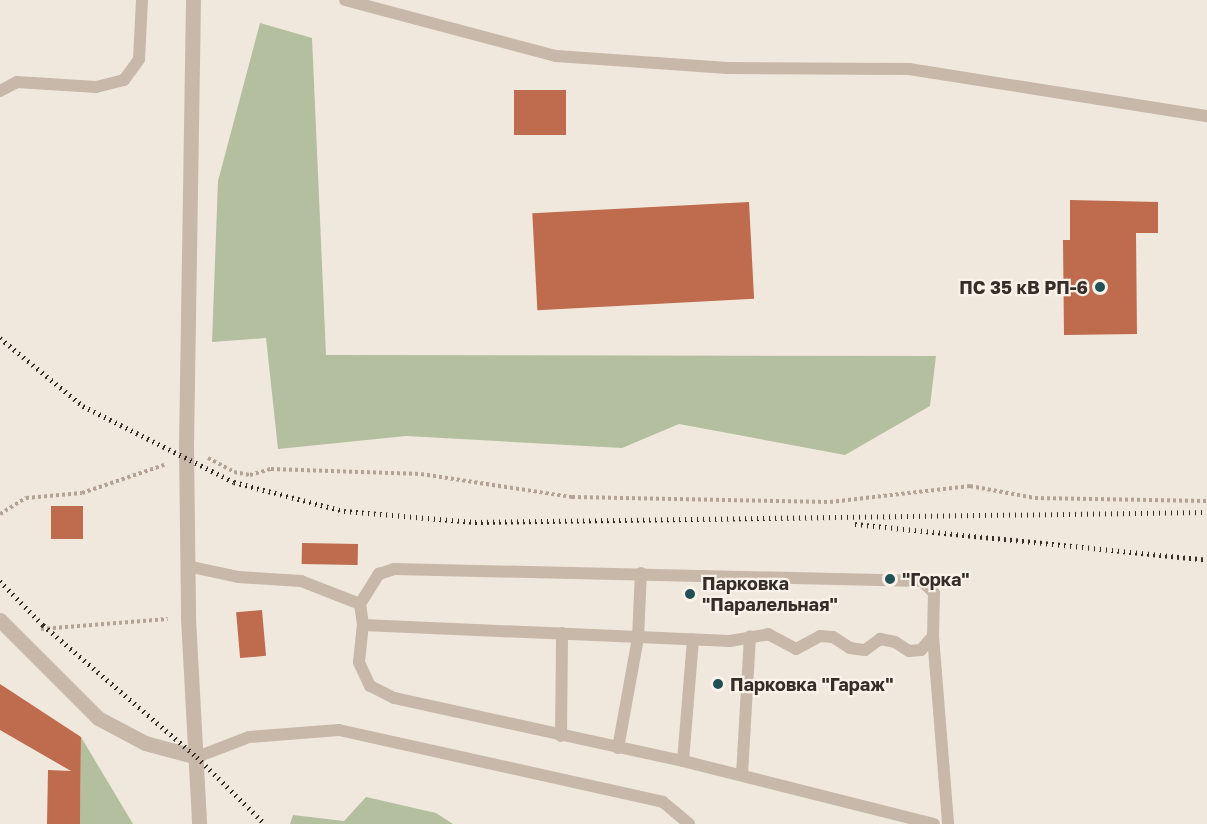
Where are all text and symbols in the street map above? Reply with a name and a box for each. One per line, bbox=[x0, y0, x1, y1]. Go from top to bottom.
place label: ПС 35 кВ РП-6 bbox=[959, 276, 1088, 298]
marker: ПС 35 кВ РП-6 bbox=[1093, 280, 1107, 294]
place label: "Горка" bbox=[902, 568, 970, 590]
marker: "Горка" bbox=[883, 572, 897, 586]
place label: Парковка "Паралельная" bbox=[702, 573, 838, 616]
marker: Парковка "Паралельная" bbox=[683, 587, 697, 601]
place label: Парковка "Гараж" bbox=[730, 673, 894, 695]
marker: Парковка "Гараж" bbox=[711, 677, 725, 691]

